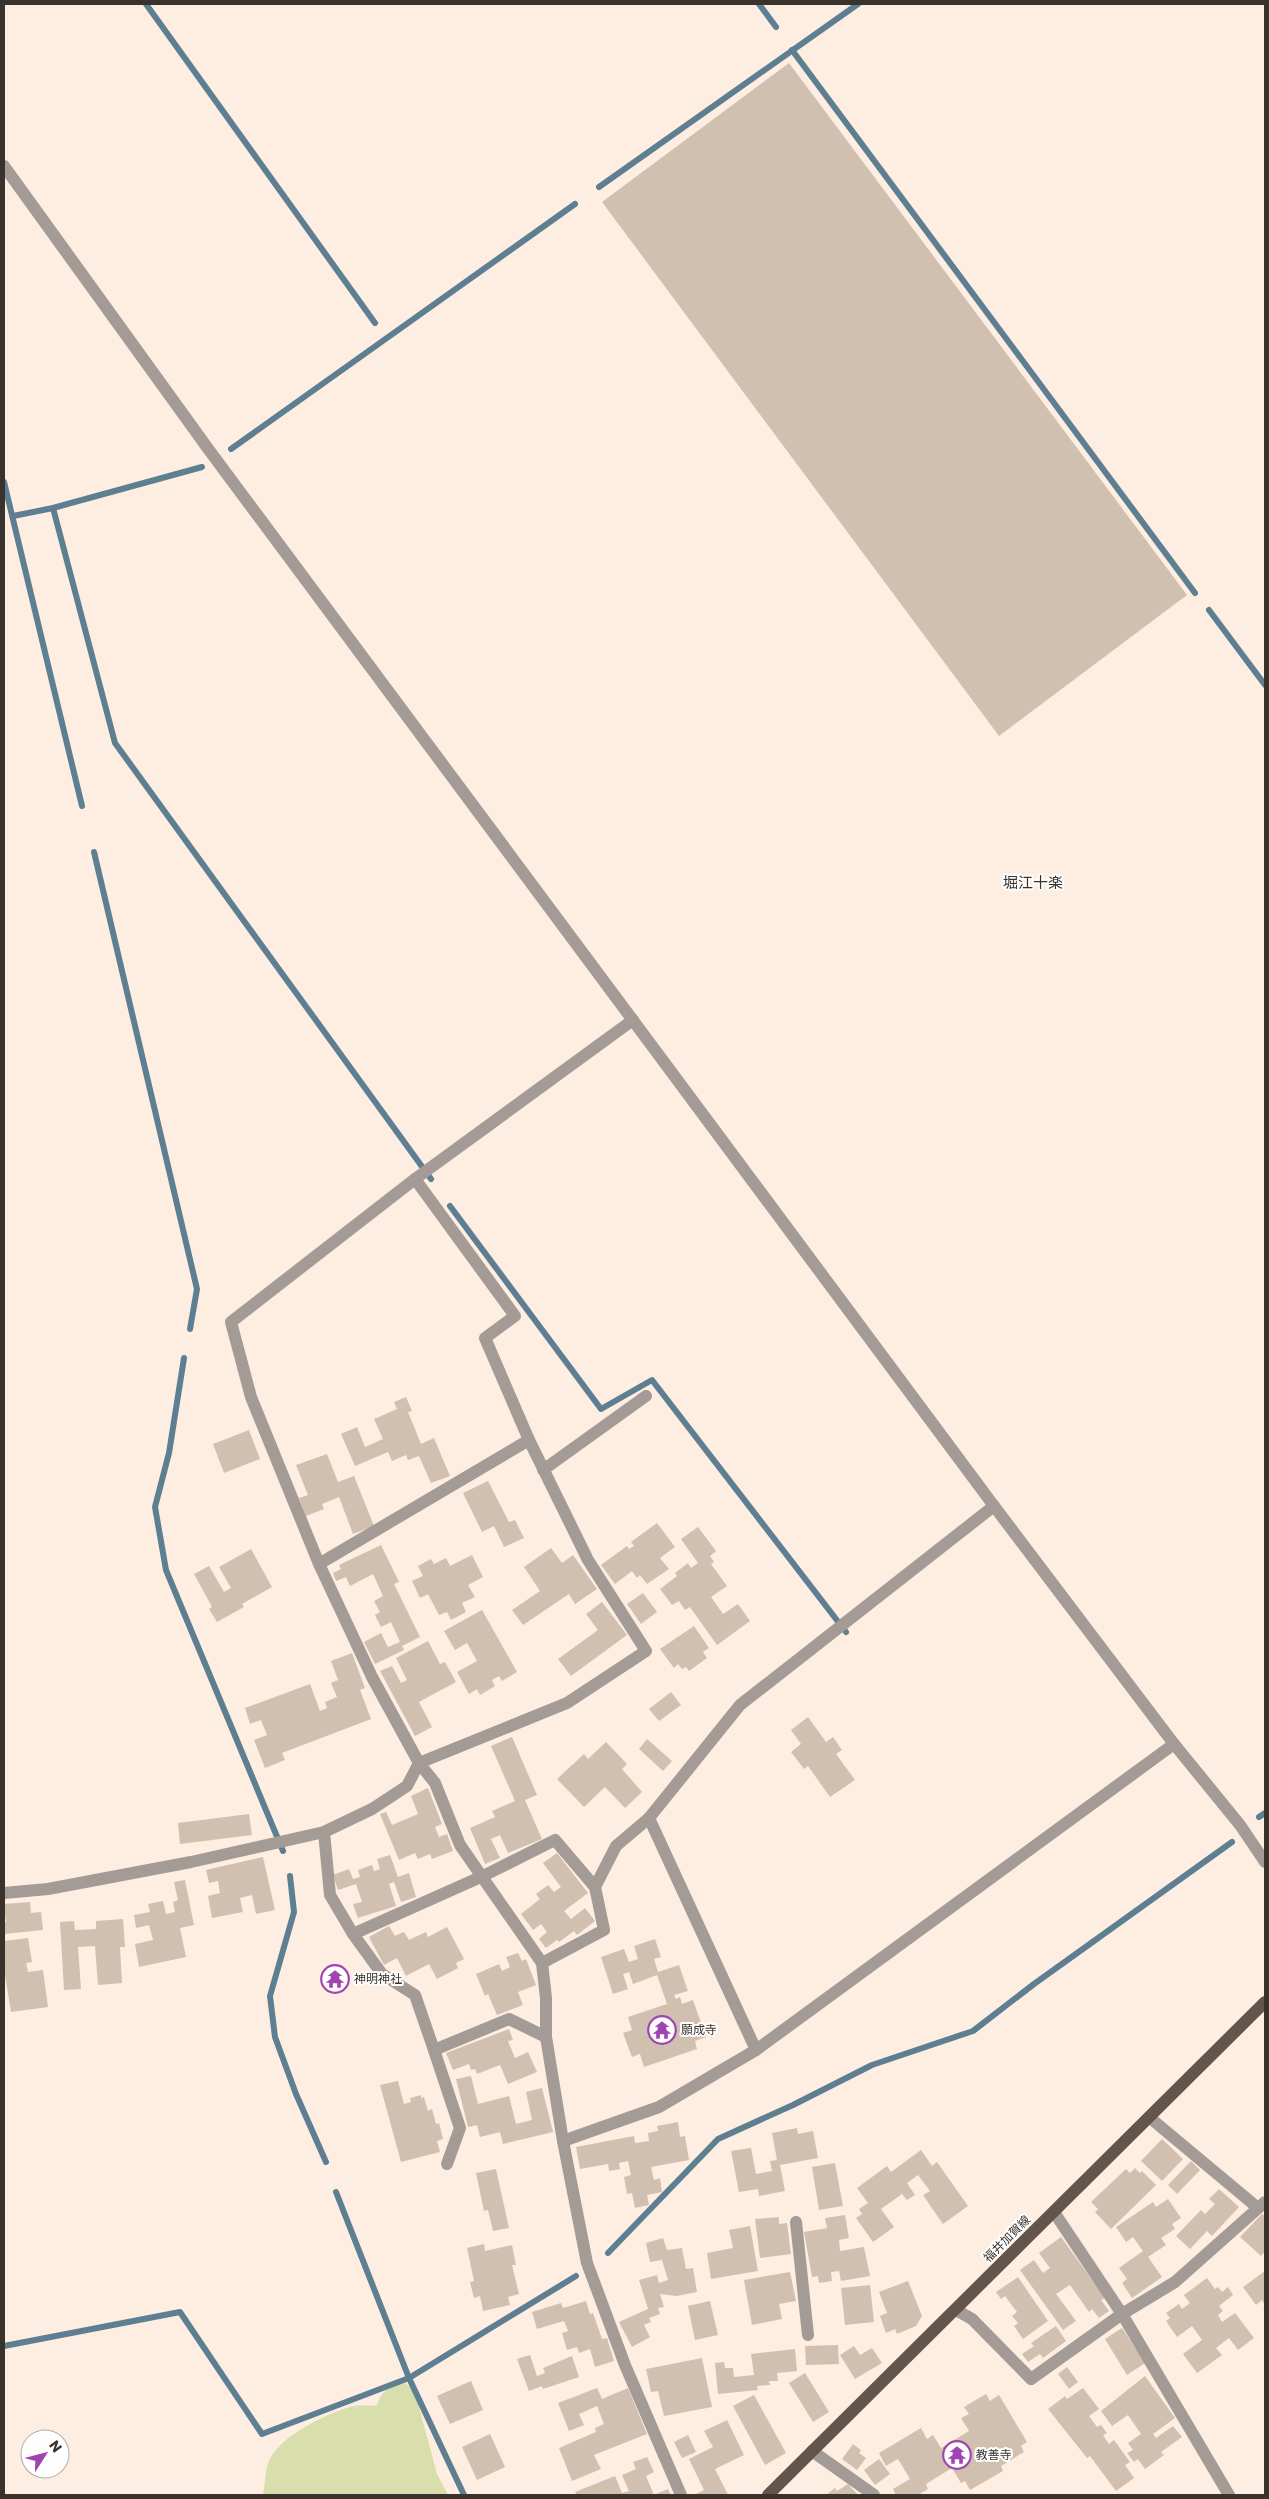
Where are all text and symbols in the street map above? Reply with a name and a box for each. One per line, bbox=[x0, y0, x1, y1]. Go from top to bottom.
district label: 堀江十楽 bbox=[1003, 872, 1063, 893]
temple icon: 神明神社 bbox=[320, 1964, 350, 1994]
place label: 神明神社 bbox=[354, 1970, 402, 1987]
temple icon: 願成寺 bbox=[647, 2015, 677, 2045]
place label: 願成寺 bbox=[681, 2021, 717, 2038]
street label: 福井加賀線 bbox=[979, 2211, 1034, 2266]
north arrow bbox=[20, 2429, 70, 2479]
text: N bbox=[44, 2436, 67, 2456]
temple icon: 教善寺 bbox=[942, 2440, 972, 2470]
place label: 教善寺 bbox=[976, 2446, 1012, 2463]

